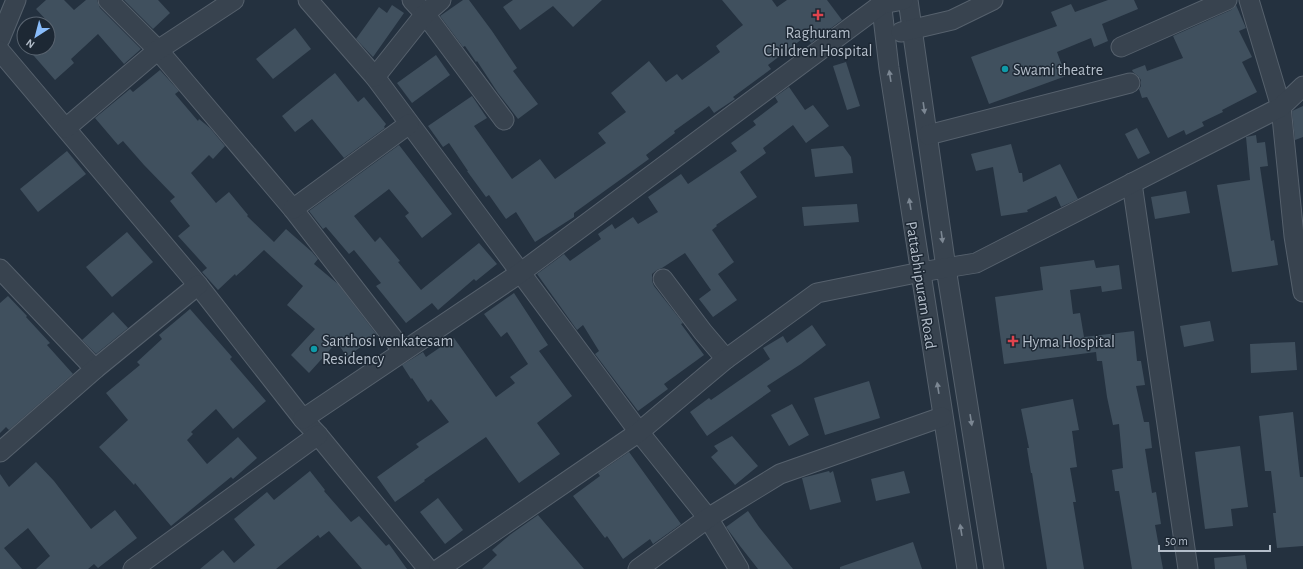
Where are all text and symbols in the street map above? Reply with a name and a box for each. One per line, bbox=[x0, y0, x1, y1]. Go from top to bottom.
marker: Raghuram Children Hospital bbox=[812, 9, 824, 21]
north arrow bbox=[16, 16, 56, 56]
place label: Raghuram Children Hospital bbox=[763, 25, 873, 59]
text: N bbox=[24, 37, 37, 50]
place label: Swami theatre bbox=[1013, 62, 1103, 78]
marker: Swami theatre bbox=[1000, 64, 1010, 74]
one-way arrow bbox=[887, 70, 893, 82]
one-way arrow bbox=[921, 102, 927, 114]
one-way arrow bbox=[907, 198, 913, 211]
street label: Pattabhipuram Road bbox=[903, 220, 939, 350]
one-way arrow bbox=[939, 231, 945, 243]
place label: Santhosi venkatesam Residency bbox=[322, 333, 453, 368]
place label: Hyma Hospital bbox=[1022, 334, 1115, 351]
marker: Hyma Hospital bbox=[1007, 335, 1019, 347]
marker: Santhosi venkatesam Residency bbox=[309, 344, 319, 354]
one-way arrow bbox=[935, 382, 941, 394]
one-way arrow bbox=[968, 414, 974, 426]
one-way arrow bbox=[958, 524, 964, 537]
scale bar bbox=[1159, 527, 1270, 553]
text: 50 m bbox=[1165, 535, 1188, 547]

